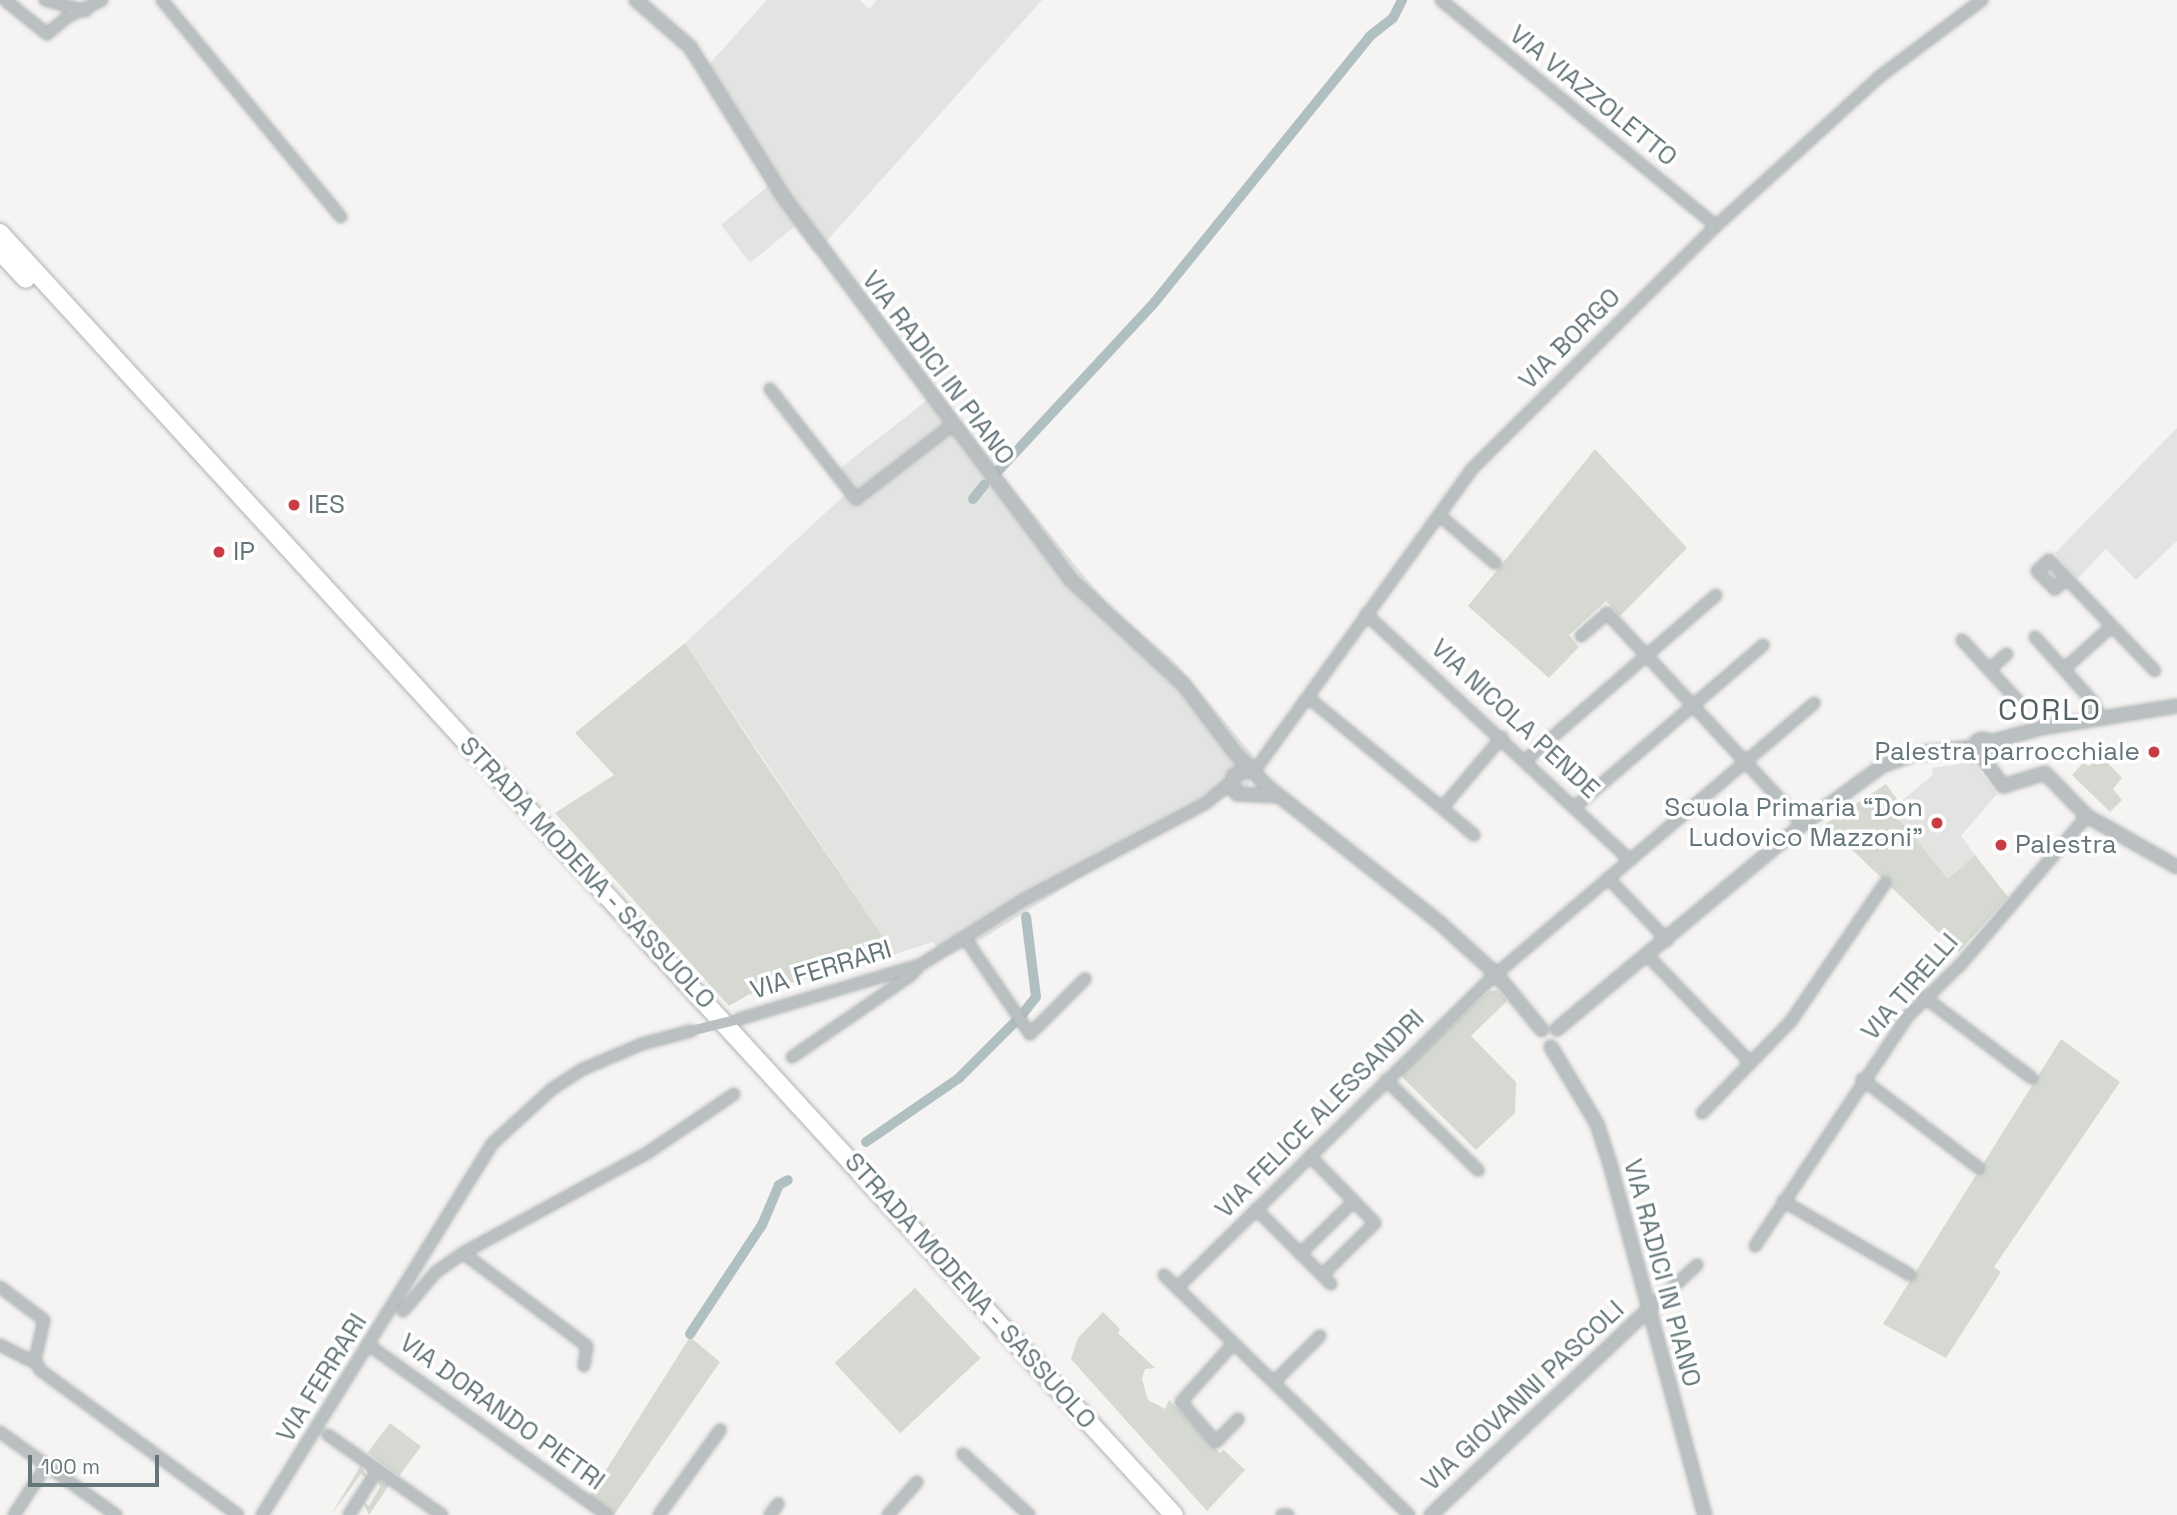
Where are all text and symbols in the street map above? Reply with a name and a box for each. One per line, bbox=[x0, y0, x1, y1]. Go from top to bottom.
street label: VIA VIAZZOLETTO bbox=[1503, 19, 1683, 173]
street label: VIA RADICI IN PIANO bbox=[855, 265, 1021, 471]
street label: VIA BORGO bbox=[1513, 282, 1627, 396]
place label: IES bbox=[308, 489, 345, 521]
marker: IES bbox=[286, 497, 302, 513]
place label: IP bbox=[233, 536, 255, 568]
marker: IP bbox=[211, 544, 227, 560]
street label: VIA NICOLA PENDE bbox=[1424, 633, 1606, 805]
district label: CORLO bbox=[1999, 692, 2101, 728]
street label: STRADA MODENA - SASSUOLO bbox=[452, 730, 722, 1016]
place label: Palestra parrocchiale bbox=[1875, 736, 2140, 768]
marker: Palestra parrocchiale bbox=[2146, 744, 2162, 760]
place label: Scuola Primaria “Don Ludovico Mazzoni” bbox=[1664, 792, 1923, 854]
marker: Scuola Primaria “Don Ludovico Mazzoni” bbox=[1929, 815, 1945, 831]
place label: Palestra bbox=[2015, 829, 2117, 861]
marker: Palestra bbox=[1993, 837, 2009, 853]
street label: VIA TIRELLI bbox=[1855, 927, 1965, 1047]
street label: VIA FERRARI bbox=[747, 934, 895, 1006]
street label: VIA FELICE ALESSANDRI bbox=[1209, 1003, 1431, 1225]
street label: STRADA MODENA - SASSUOLO bbox=[837, 1146, 1103, 1436]
street label: VIA RADICI IN PIANO bbox=[1617, 1156, 1707, 1390]
street label: VIA GIOVANNI PASCOLI bbox=[1415, 1294, 1631, 1498]
street label: VIA FERRARI bbox=[270, 1308, 374, 1448]
street label: VIA DORANDO PIETRI bbox=[393, 1327, 611, 1497]
scale bar bbox=[32, 1442, 163, 1486]
text: 100 m bbox=[41, 1453, 100, 1480]

